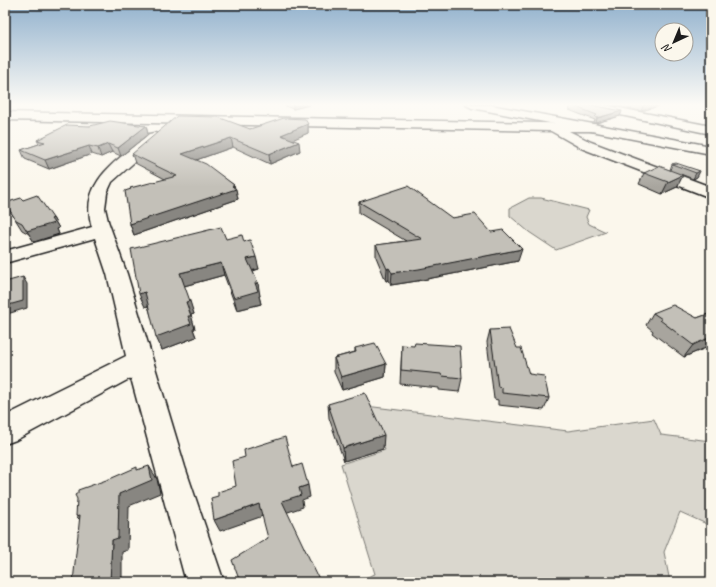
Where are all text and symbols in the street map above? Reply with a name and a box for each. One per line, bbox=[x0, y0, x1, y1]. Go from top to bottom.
north arrow bbox=[654, 22, 694, 62]
text: N bbox=[658, 40, 674, 57]

